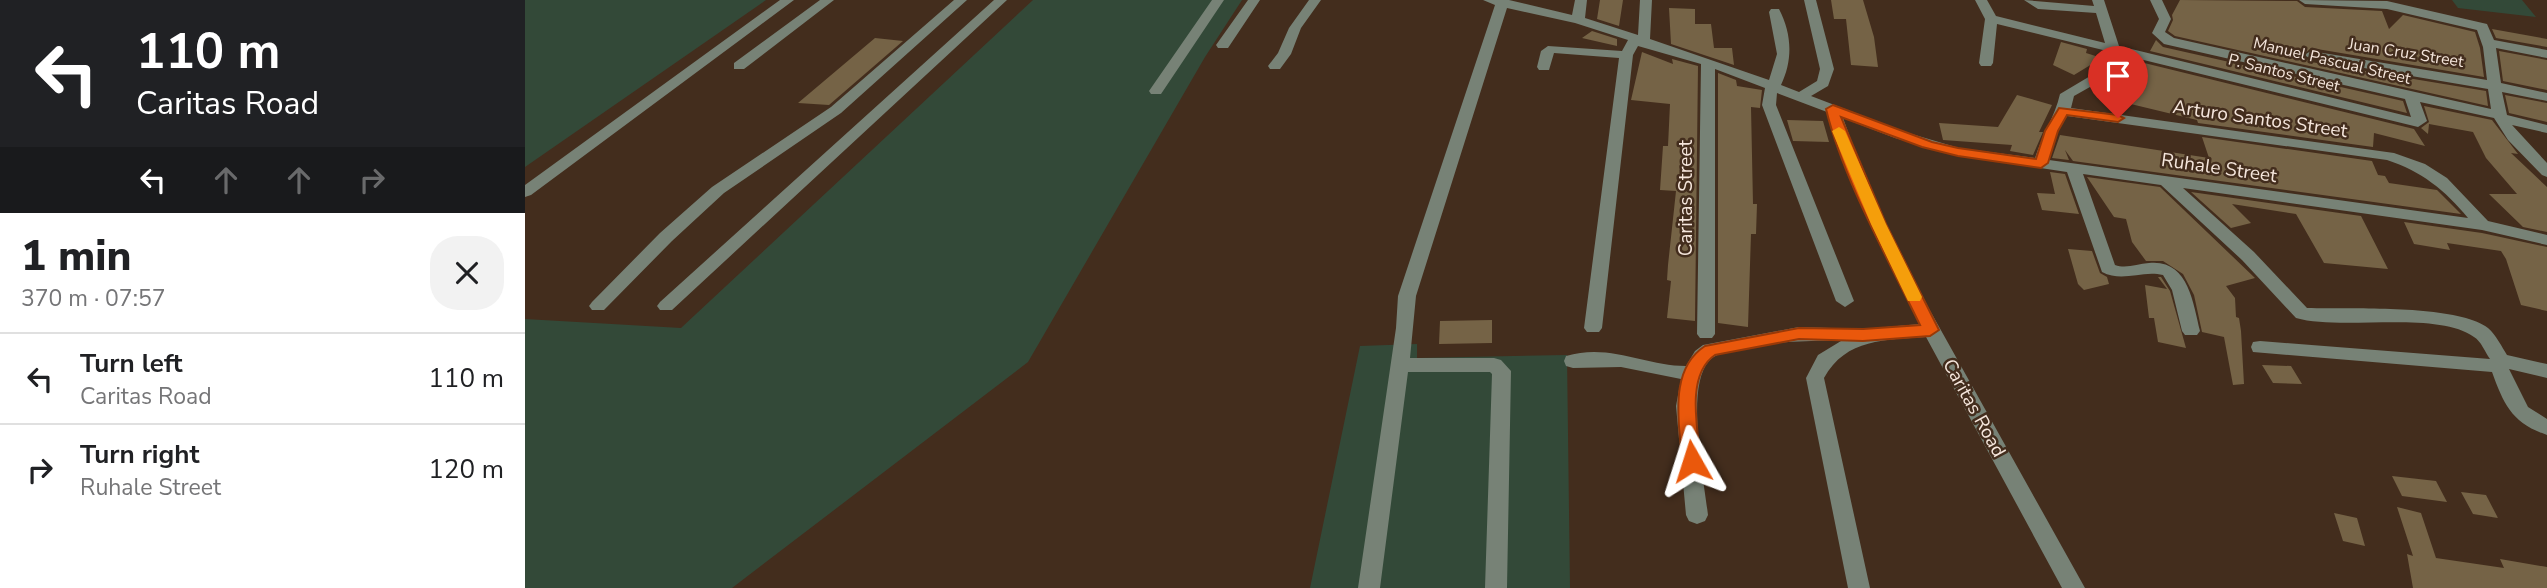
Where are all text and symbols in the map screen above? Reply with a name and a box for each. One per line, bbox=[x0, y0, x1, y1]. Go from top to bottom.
text: 110 m bbox=[136, 18, 280, 85]
icon: left bbox=[21, 28, 112, 119]
street label: Manuel Pascual Street bbox=[2251, 32, 2413, 90]
street label: Juan Cruz Street bbox=[2346, 33, 2466, 73]
pin bbox=[2088, 46, 2148, 118]
street label: P. Santos Street bbox=[2226, 48, 2343, 98]
icon: arrive bbox=[2099, 57, 2137, 95]
text: Caritas Road bbox=[136, 82, 319, 125]
street label: Arturo Santos Street bbox=[2171, 94, 2349, 144]
street label: Caritas Street bbox=[1673, 139, 1699, 256]
street label: Ruhale Street bbox=[2159, 147, 2279, 189]
icon: left bbox=[134, 161, 172, 199]
icon: ahead bbox=[207, 161, 245, 199]
icon: ahead bbox=[280, 161, 318, 199]
icon: right bbox=[353, 161, 391, 199]
text: 1 min bbox=[21, 228, 131, 285]
button: close bbox=[430, 236, 504, 310]
text: 370 m · 07:57 bbox=[21, 283, 166, 314]
text: Turn left bbox=[80, 346, 183, 381]
street label: Caritas Road bbox=[1936, 354, 2012, 462]
icon: left bbox=[21, 360, 59, 398]
text: 110 m bbox=[428, 361, 504, 396]
text: Caritas Road bbox=[80, 381, 212, 412]
position arrow bbox=[1655, 424, 1729, 498]
text: Turn right bbox=[80, 437, 199, 472]
icon: right bbox=[21, 451, 59, 489]
text: 120 m bbox=[428, 452, 504, 487]
text: Ruhale Street bbox=[80, 472, 221, 503]

